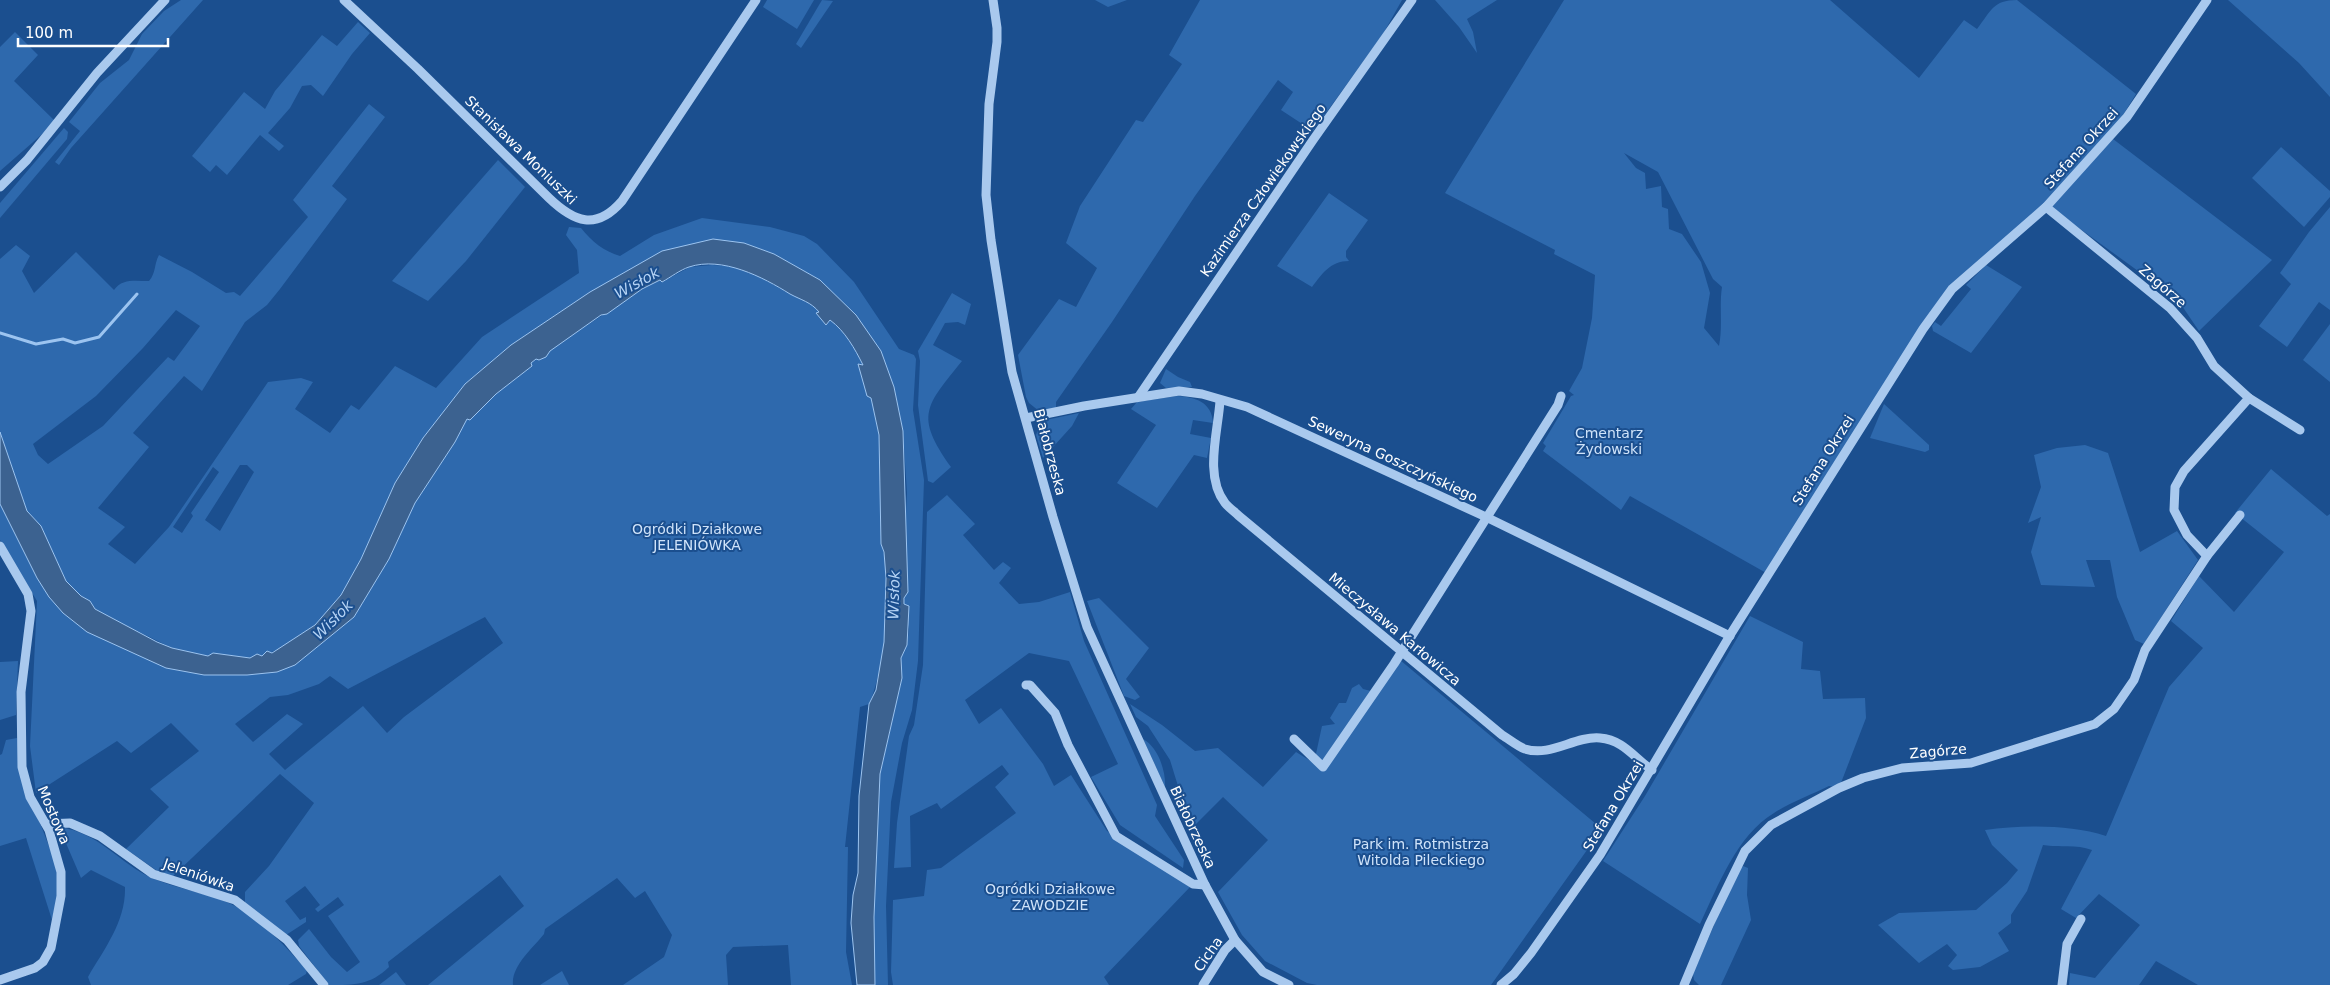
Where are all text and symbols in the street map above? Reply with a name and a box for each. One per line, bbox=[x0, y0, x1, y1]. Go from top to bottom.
scale bar bbox=[18, 15, 168, 47]
text: 100 m bbox=[25, 24, 73, 42]
street label: Stanisława Moniuszki bbox=[462, 93, 580, 207]
street label: Kazimierza Człowiekowskiego bbox=[1197, 100, 1329, 280]
street label: Stefana Okrzei bbox=[2041, 104, 2121, 192]
street label: Zagórze bbox=[2136, 261, 2190, 311]
water label: Wisłok bbox=[611, 263, 664, 303]
street label: Białobrzeska bbox=[1031, 407, 1069, 497]
street label: Stefana Okrzei bbox=[1789, 412, 1857, 508]
street label: Seweryna Goszczyńskiego bbox=[1306, 413, 1480, 505]
park label: Cmentarz Żydowski bbox=[1575, 425, 1643, 457]
park label: Ogródki Działkowe JELENIÓWKA bbox=[632, 521, 762, 553]
water label: Wisłok bbox=[884, 569, 904, 620]
street label: Mieczysława Karłowicza bbox=[1326, 569, 1464, 689]
water label: Wisłok bbox=[309, 595, 358, 644]
street label: Zagórze bbox=[1909, 741, 1967, 761]
street label: Stefana Okrzei bbox=[1580, 758, 1646, 854]
street label: Mostowa bbox=[35, 783, 73, 847]
street label: Białobrzeska bbox=[1167, 783, 1219, 871]
park label: Park im. Rotmistrza Witolda Pileckiego bbox=[1353, 836, 1489, 868]
street label: Jeleniówka bbox=[160, 855, 237, 895]
park label: Ogródki Działkowe ZAWODZIE bbox=[985, 881, 1115, 913]
street label: Cicha bbox=[1190, 934, 1226, 974]

